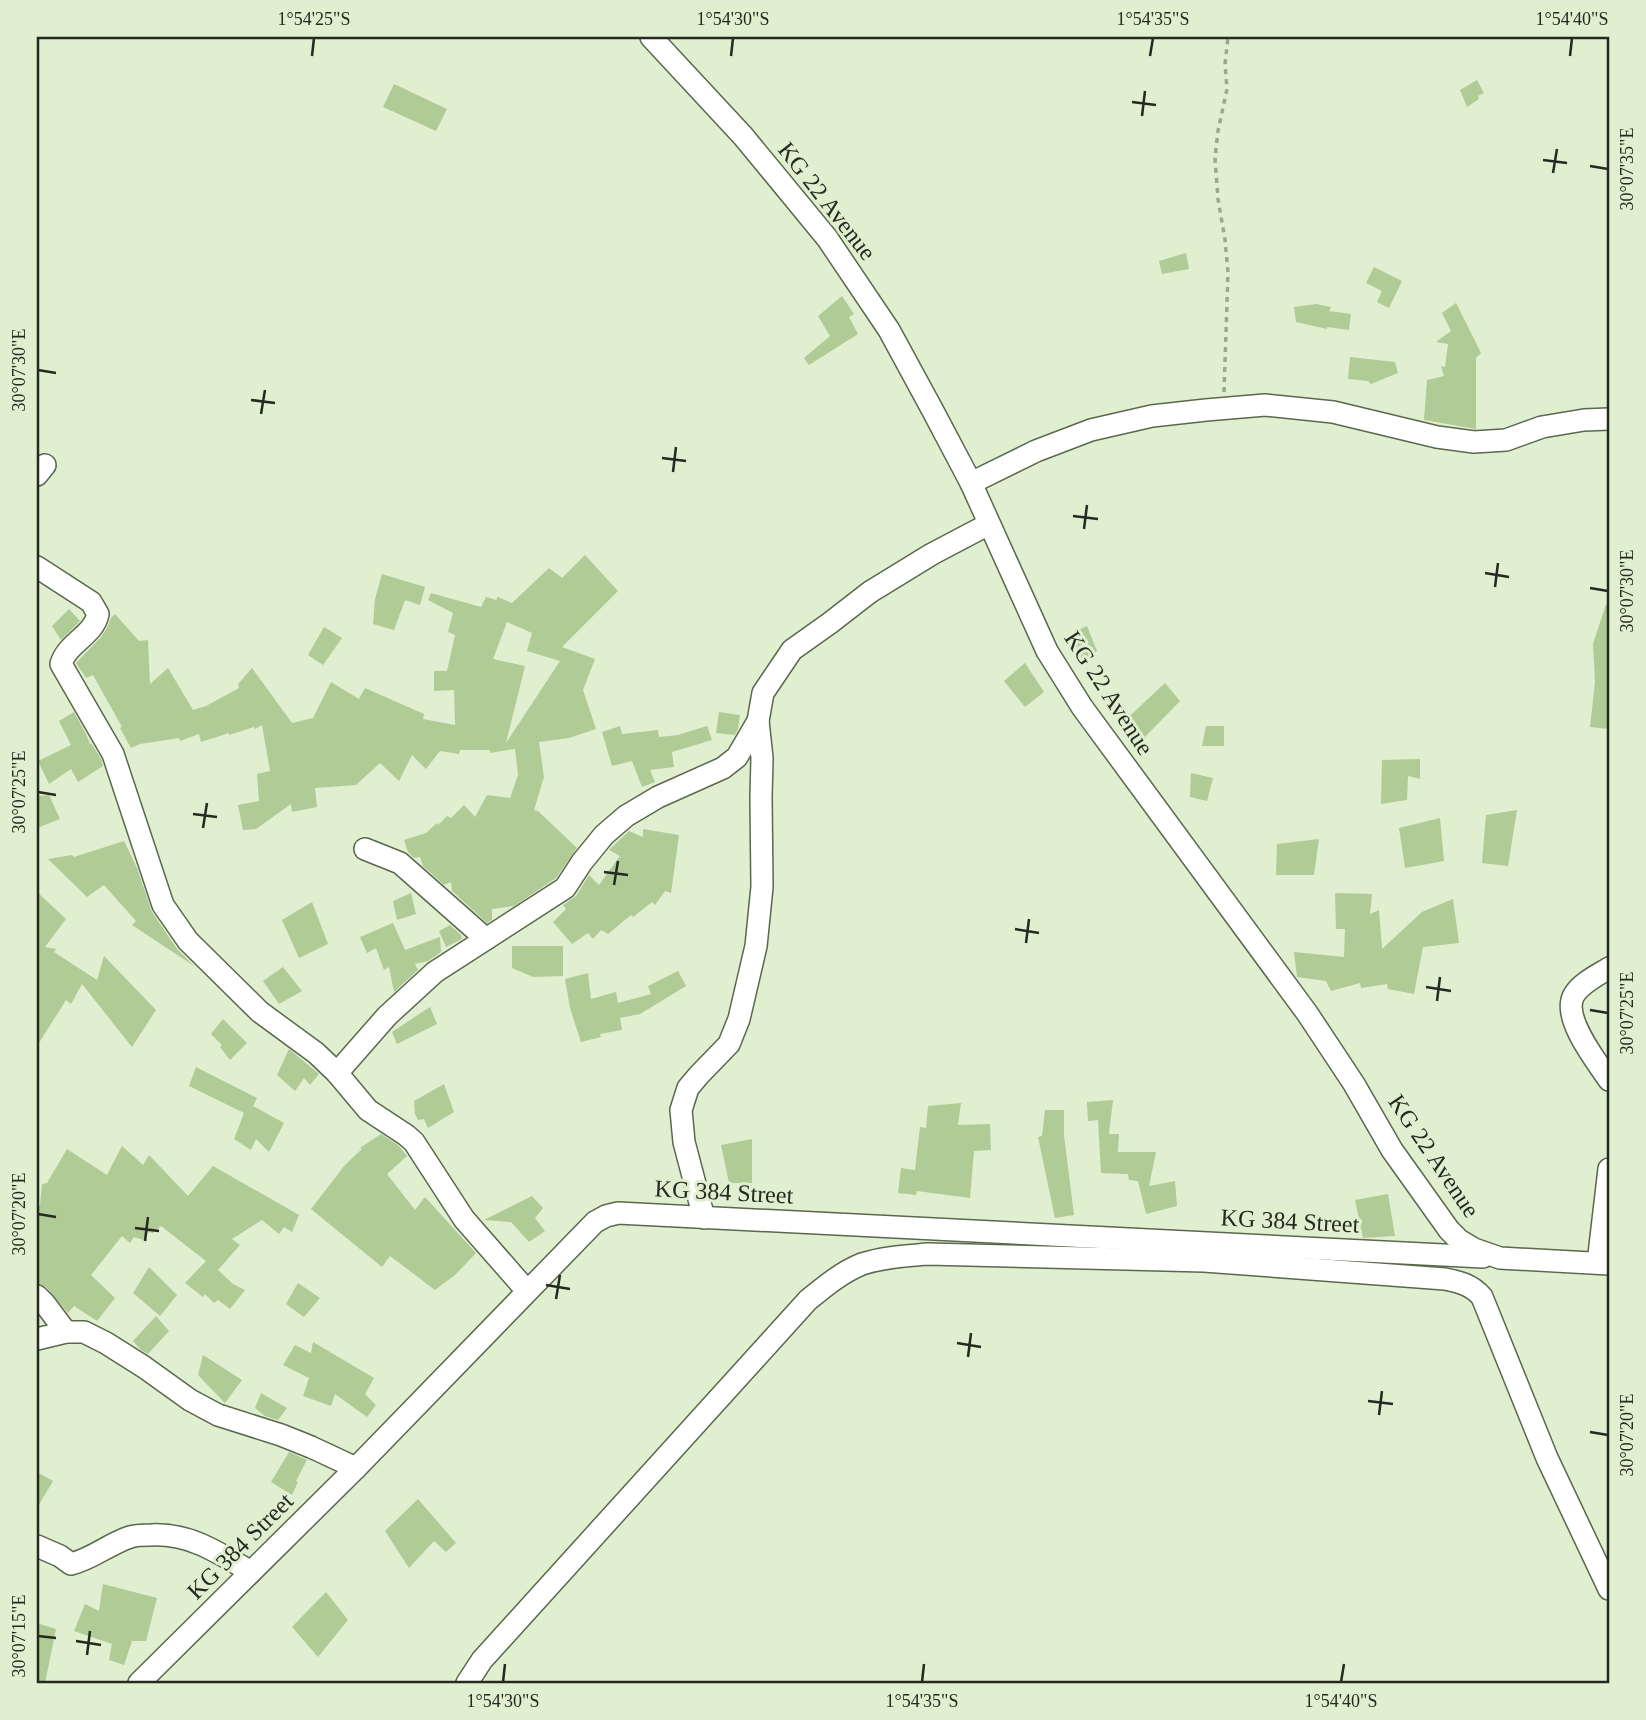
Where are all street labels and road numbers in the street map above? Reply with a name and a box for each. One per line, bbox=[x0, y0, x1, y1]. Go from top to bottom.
street label: KG 22 Avenue bbox=[773, 137, 881, 265]
street label: KG 22 Avenue bbox=[1059, 626, 1159, 760]
street label: KG 22 Avenue bbox=[1383, 1090, 1485, 1222]
street label: KG 384 Street bbox=[654, 1175, 794, 1209]
street label: KG 384 Street bbox=[1220, 1204, 1360, 1238]
street label: KG 384 Street bbox=[182, 1488, 298, 1604]

